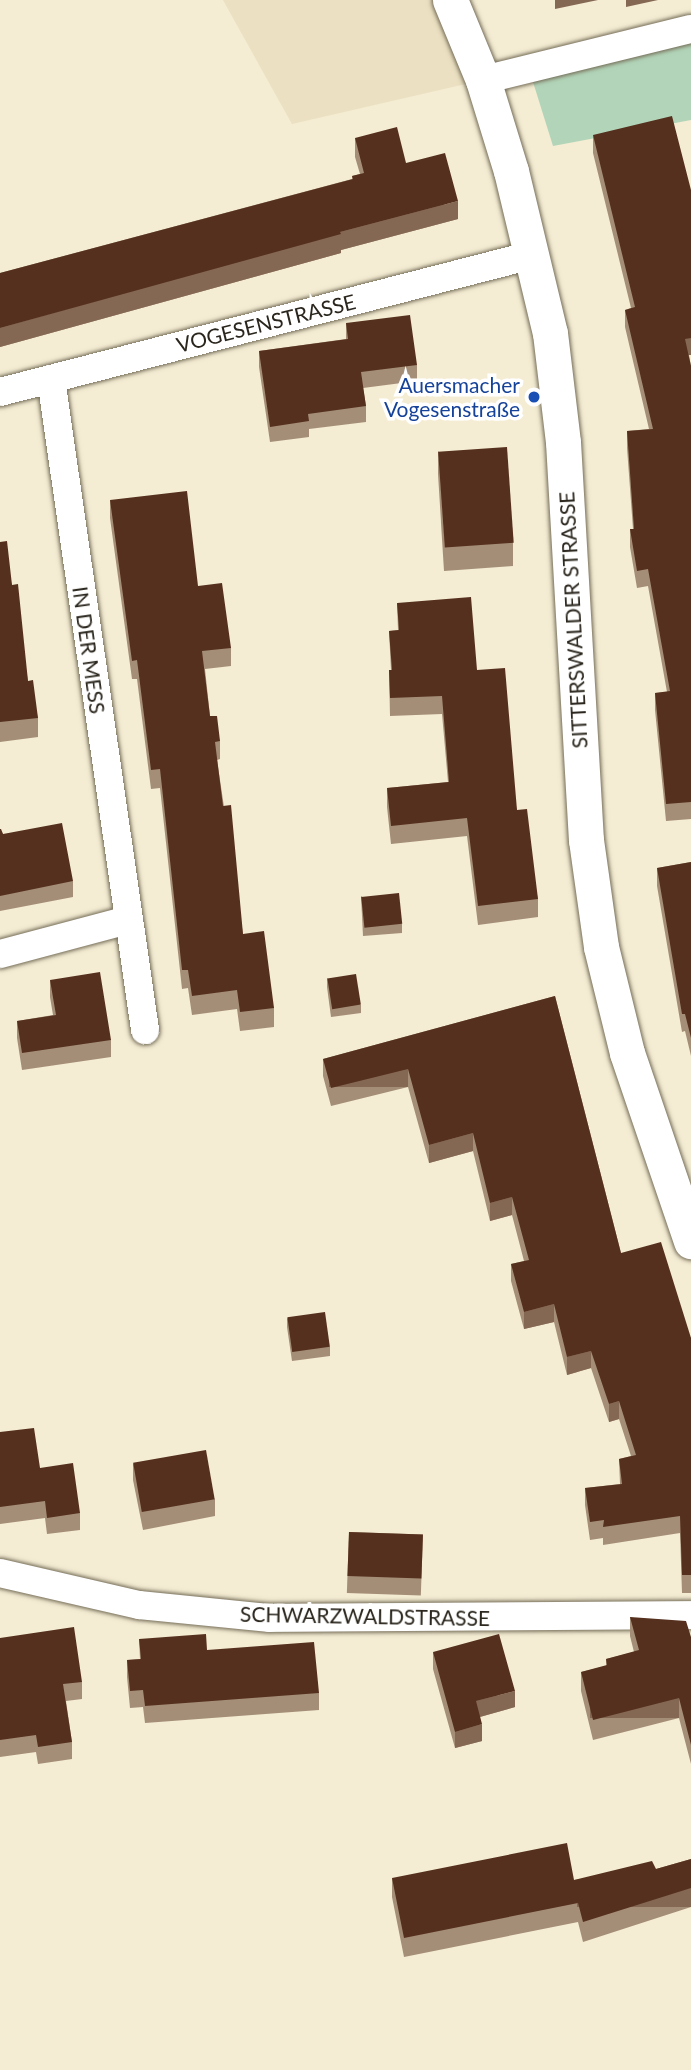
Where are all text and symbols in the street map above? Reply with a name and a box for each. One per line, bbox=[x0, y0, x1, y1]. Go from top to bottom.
street label: VOGESENSTRASSE bbox=[174, 289, 358, 357]
place label: Auersmacher Vogesenstraße bbox=[384, 372, 520, 422]
marker: Auersmacher Vogesenstraße bbox=[526, 389, 542, 405]
street label: SITTERSWALDER STRASSE bbox=[554, 491, 592, 749]
street label: IN DER MESS bbox=[68, 585, 110, 715]
street label: SCHWARZWALDSTRASSE bbox=[240, 1601, 490, 1631]

